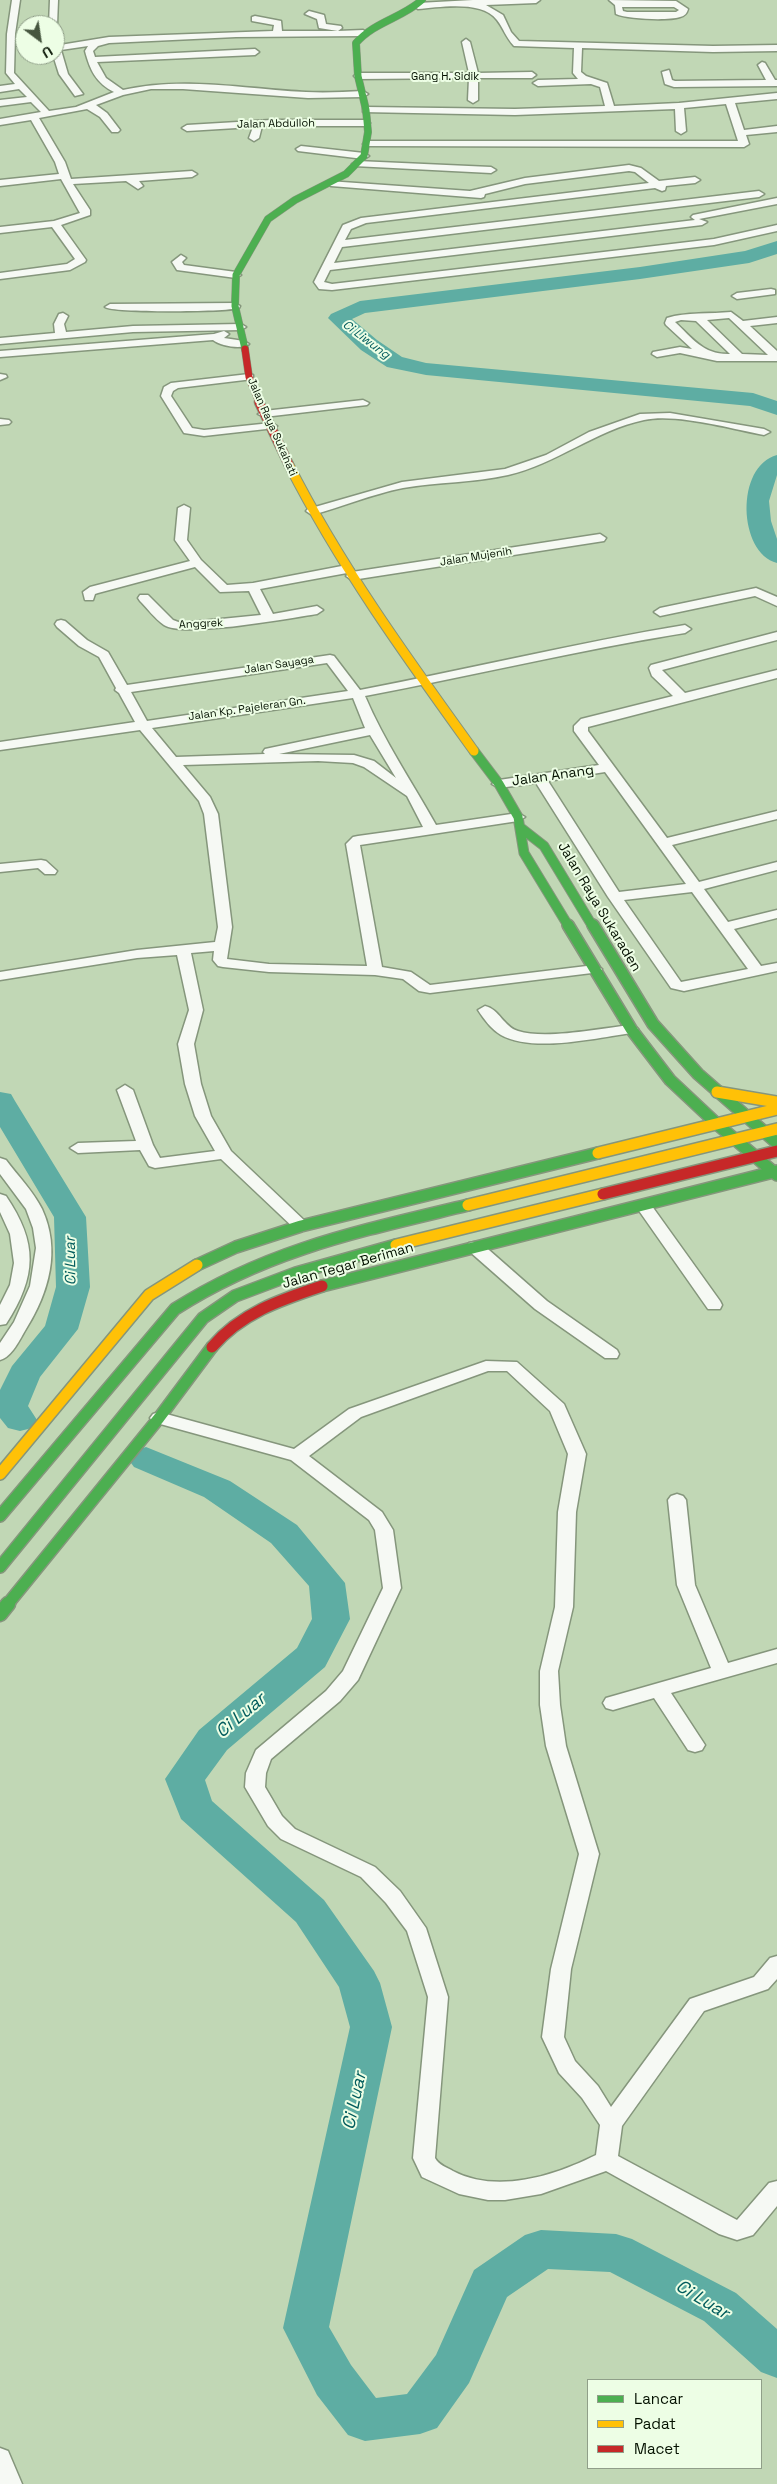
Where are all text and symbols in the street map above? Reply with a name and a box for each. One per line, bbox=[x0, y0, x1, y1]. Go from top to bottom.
north arrow bbox=[15, 15, 65, 65]
text: U bbox=[39, 42, 56, 62]
street label: Gang H. Sidik bbox=[411, 70, 479, 84]
street label: Jalan Abdulloh bbox=[237, 117, 315, 131]
water label: Ci Liwung bbox=[340, 318, 392, 362]
street label: Jalan Raya Sukahati bbox=[244, 376, 300, 478]
street label: Jalan Mujenih bbox=[439, 545, 513, 569]
street label: Anggrek bbox=[179, 616, 223, 632]
street label: Jalan Sayaga bbox=[243, 653, 315, 677]
street label: Jalan Kp. Pajeleran Gn. bbox=[187, 694, 307, 724]
street label: Jalan Anang bbox=[511, 762, 595, 790]
street label: Jalan Raya Sukaraden bbox=[554, 839, 644, 975]
water label: Ci Luar bbox=[62, 1236, 80, 1286]
street label: Jalan Tegar Beriman bbox=[281, 1239, 415, 1293]
water label: Ci Luar bbox=[212, 1689, 270, 1743]
water label: Ci Luar bbox=[338, 2070, 372, 2132]
water label: Ci Luar bbox=[671, 2276, 733, 2324]
legend bbox=[587, 2379, 762, 2469]
text: Lancar bbox=[634, 2389, 683, 2408]
text: Padat bbox=[634, 2414, 676, 2433]
text: Macet bbox=[634, 2439, 680, 2458]

